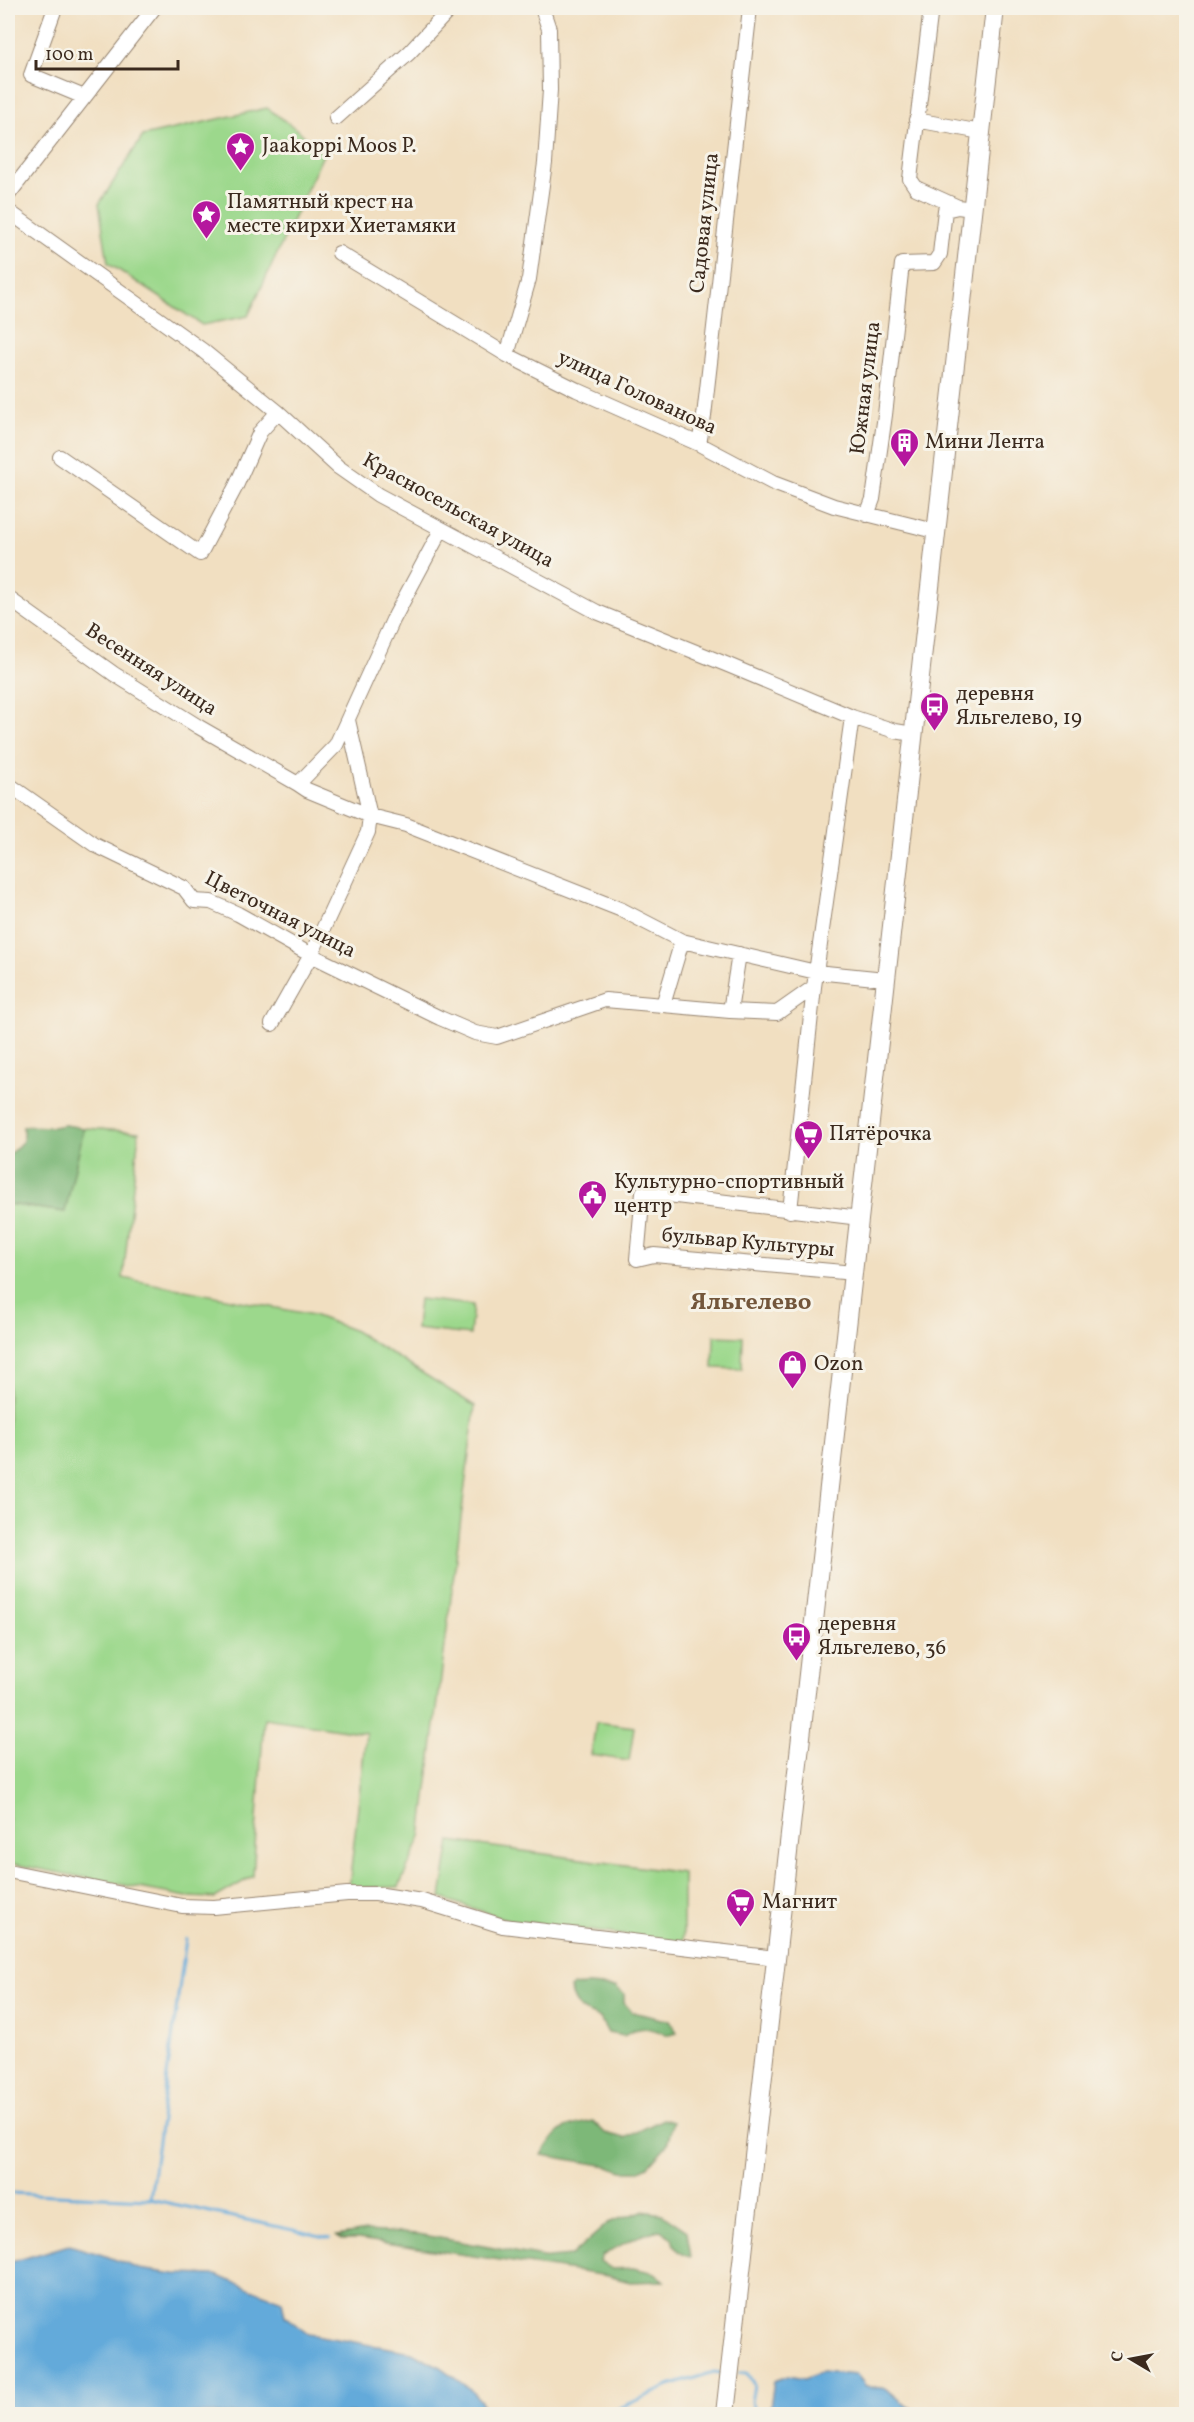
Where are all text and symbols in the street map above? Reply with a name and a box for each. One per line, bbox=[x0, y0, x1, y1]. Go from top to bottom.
scale bar bbox=[36, 33, 178, 71]
text: 100 m bbox=[45, 43, 94, 68]
place icon: Jaakoppi Moos P. bbox=[225, 130, 257, 172]
place label: Jaakoppi Moos P. bbox=[262, 132, 416, 161]
street label: Садовая улица bbox=[683, 151, 727, 295]
place label: Памятный крест на месте кирхи Хиетамяки bbox=[227, 188, 456, 241]
place icon: Памятный крест на месте кирхи Хиетамяки bbox=[190, 198, 222, 240]
street label: Южная улица bbox=[843, 320, 889, 456]
street label: улица Голованова bbox=[552, 343, 722, 443]
building icon: Мини Лента bbox=[888, 426, 920, 468]
place label: Мини Лента bbox=[925, 428, 1045, 457]
street label: Красносельская улица bbox=[357, 446, 559, 576]
street label: Весенняя улица bbox=[79, 616, 223, 724]
place label: деревня Яльгелево, 19 bbox=[956, 680, 1082, 733]
bus stop icon: деревня Яльгелево, 19 bbox=[919, 690, 951, 732]
street label: Цветочная улица bbox=[199, 864, 361, 966]
supermarket icon: Пятёрочка bbox=[792, 1118, 824, 1160]
place label: Пятёрочка bbox=[829, 1120, 932, 1149]
place label: Культурно-спортивный центр bbox=[614, 1168, 845, 1221]
public building icon: Культурно-спортивный центр bbox=[577, 1178, 609, 1220]
street label: бульвар Культуры bbox=[660, 1221, 836, 1265]
district label: Яльгелево bbox=[690, 1286, 812, 1320]
shop icon: Ozon bbox=[777, 1348, 809, 1390]
place label: Ozon bbox=[814, 1350, 864, 1379]
place label: деревня Яльгелево, 36 bbox=[818, 1610, 946, 1663]
bus stop icon: деревня Яльгелево, 36 bbox=[781, 1620, 813, 1662]
supermarket icon: Магнит bbox=[725, 1886, 757, 1928]
place label: Магнит bbox=[762, 1888, 838, 1917]
north arrow bbox=[1101, 2329, 1161, 2389]
text: С bbox=[1106, 2350, 1130, 2364]

